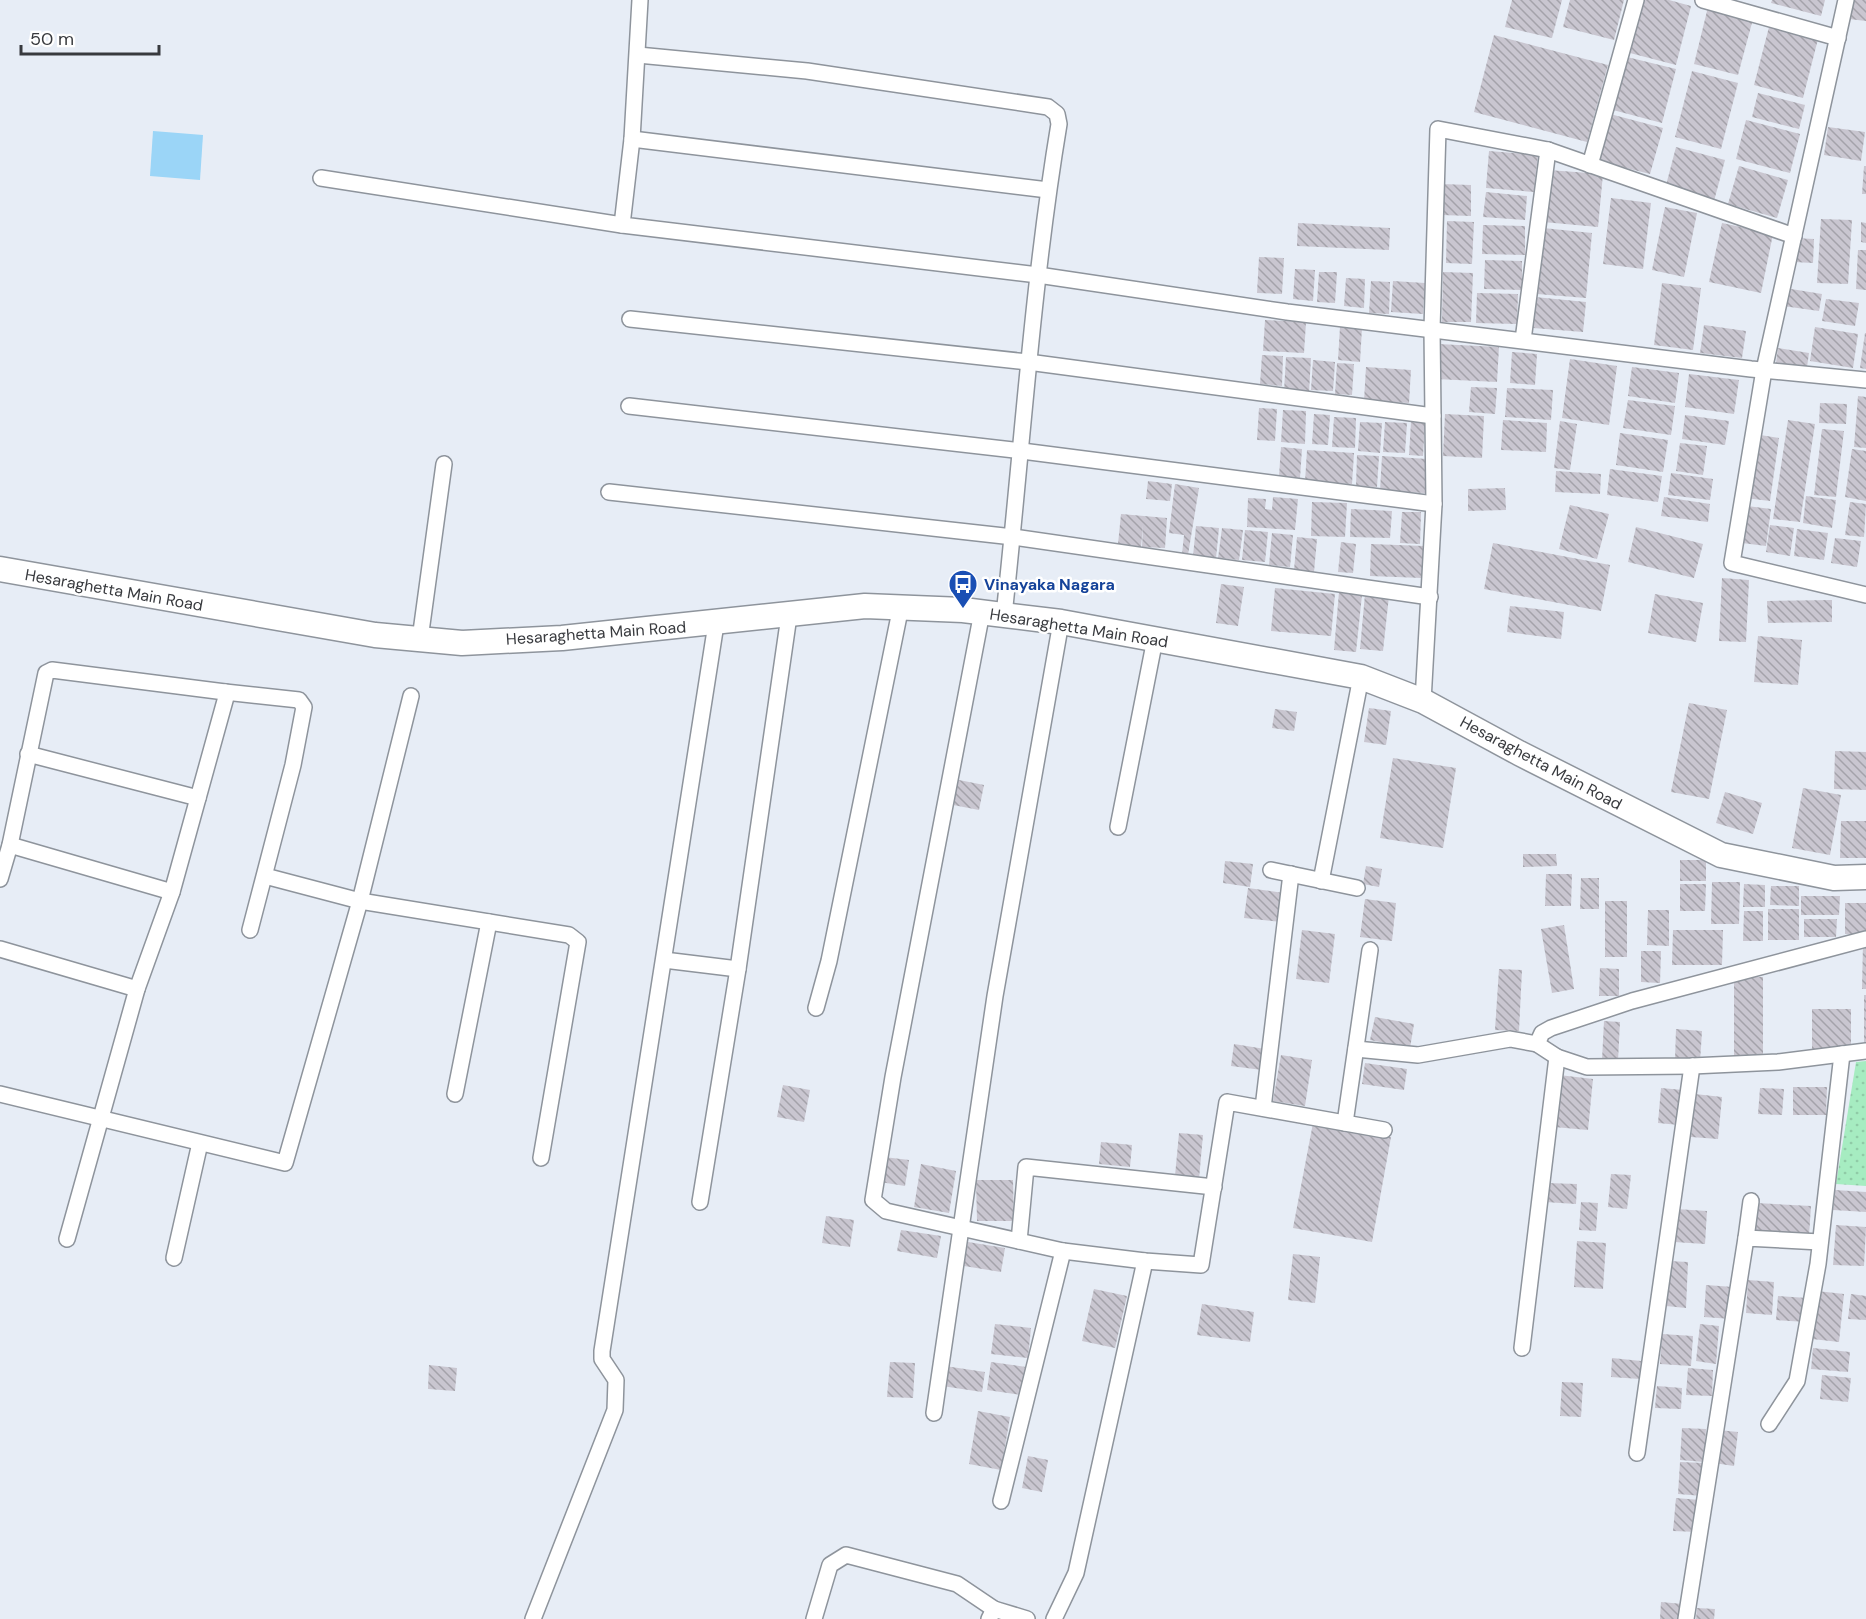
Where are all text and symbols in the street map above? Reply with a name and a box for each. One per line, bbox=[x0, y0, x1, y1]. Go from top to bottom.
scale bar bbox=[21, 18, 159, 56]
text: 50 m bbox=[30, 27, 74, 51]
street label: Hesaraghetta Main Road bbox=[23, 564, 205, 616]
bus stop icon: Vinayaka Nagara bbox=[947, 568, 979, 610]
place label: Vinayaka Nagara bbox=[984, 574, 1115, 595]
street label: Hesaraghetta Main Road bbox=[988, 604, 1170, 652]
street label: Hesaraghetta Main Road bbox=[505, 616, 687, 650]
street label: Hesaraghetta Main Road bbox=[1456, 711, 1626, 815]

